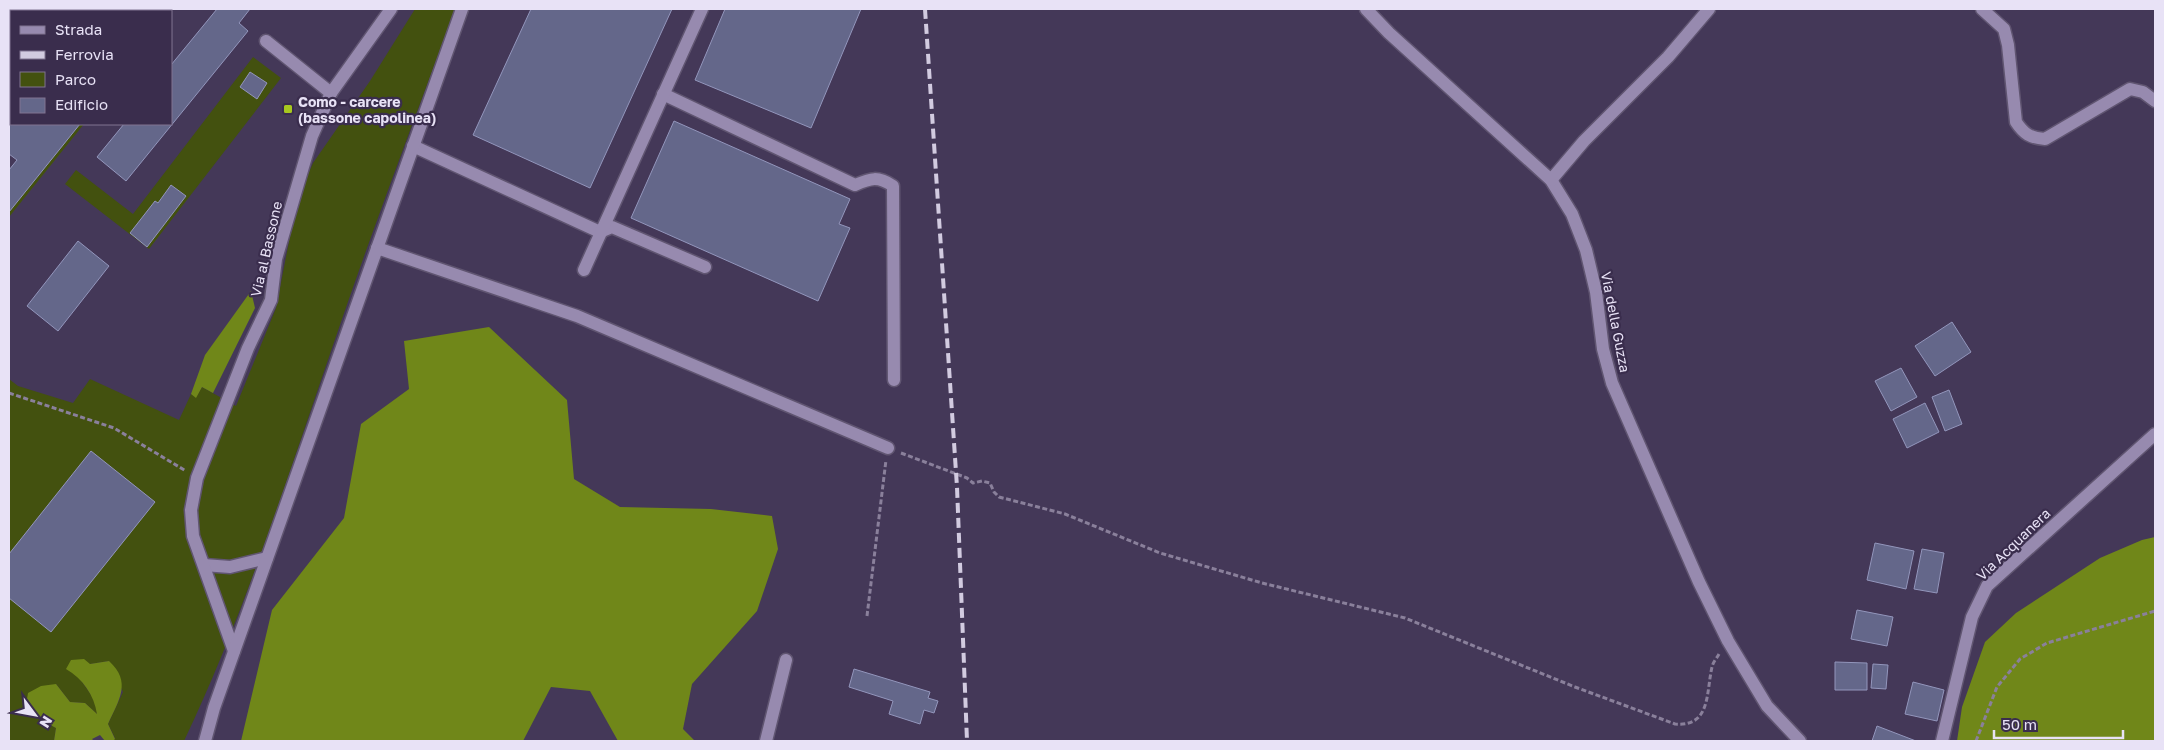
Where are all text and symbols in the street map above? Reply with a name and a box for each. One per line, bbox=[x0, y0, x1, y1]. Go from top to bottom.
legend bbox=[10, 10, 172, 125]
text: Strada bbox=[55, 20, 102, 38]
text: Ferrovia bbox=[55, 45, 114, 63]
text: Parco bbox=[55, 70, 96, 88]
place label: Como - carcere (bassone capolinea) bbox=[298, 93, 436, 126]
text: Edificio bbox=[55, 95, 108, 113]
marker: Como - carcere (bassone capolinea) bbox=[282, 103, 294, 115]
street label: Via al Bassone bbox=[247, 199, 285, 299]
street label: Via della Guzza bbox=[1598, 270, 1634, 374]
street label: Via Acquanera bbox=[1972, 504, 2054, 584]
north arrow bbox=[10, 690, 60, 740]
scale bar bbox=[1994, 708, 2123, 740]
text: N bbox=[36, 713, 56, 731]
text: 50 m bbox=[2002, 715, 2037, 733]

